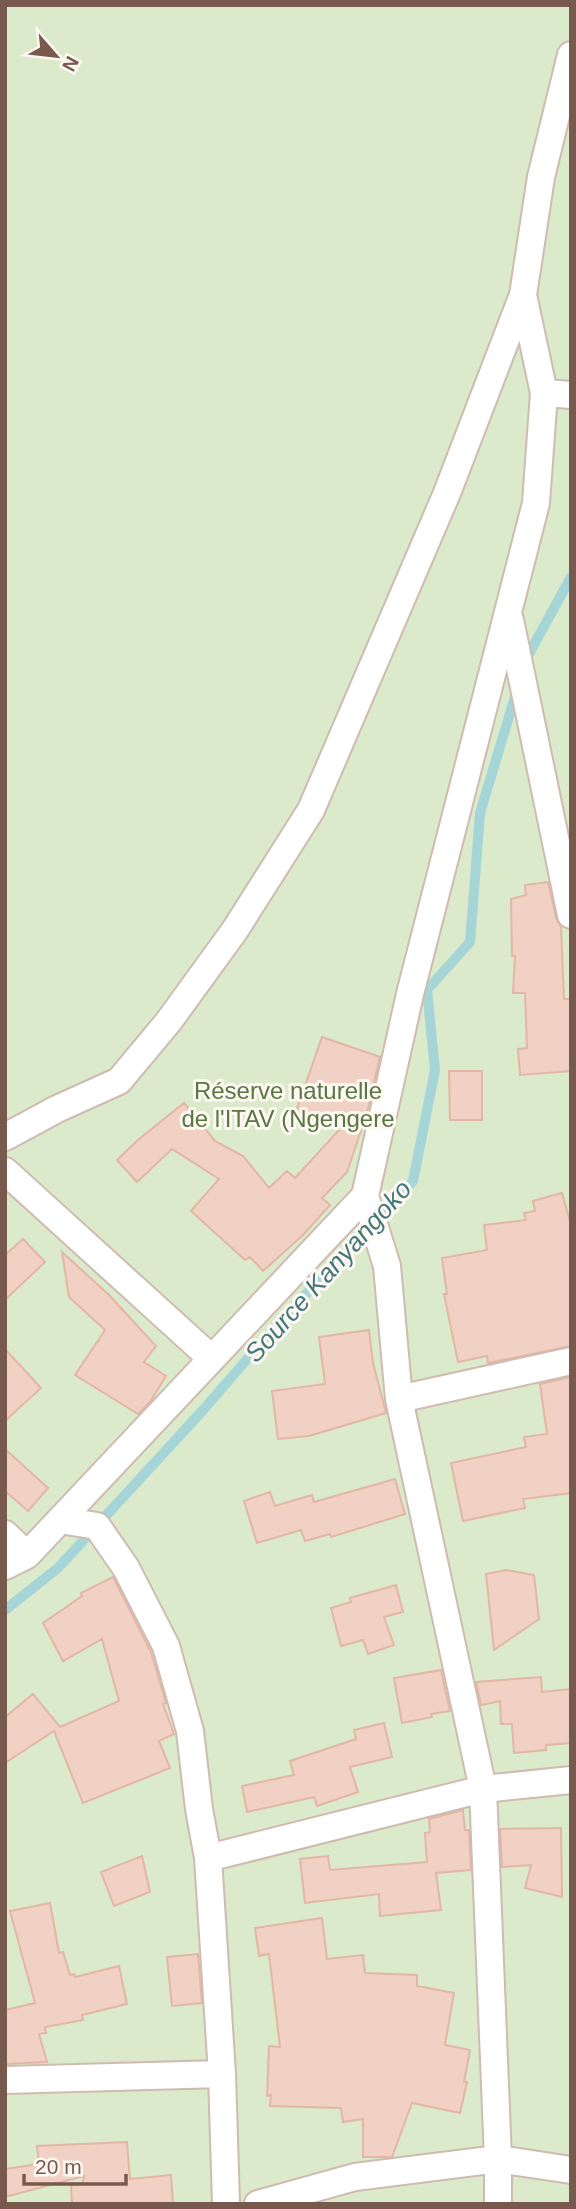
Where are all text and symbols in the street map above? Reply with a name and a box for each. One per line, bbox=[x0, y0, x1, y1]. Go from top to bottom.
north arrow bbox=[21, 21, 91, 91]
text: N bbox=[58, 53, 83, 75]
park label: Réserve naturelle de l'ITAV (Ngengere bbox=[181, 1077, 395, 1132]
water label: Source Kanyangoko bbox=[239, 1174, 417, 1368]
scale bar bbox=[24, 2142, 126, 2186]
text: 20 m bbox=[35, 2155, 82, 2178]

